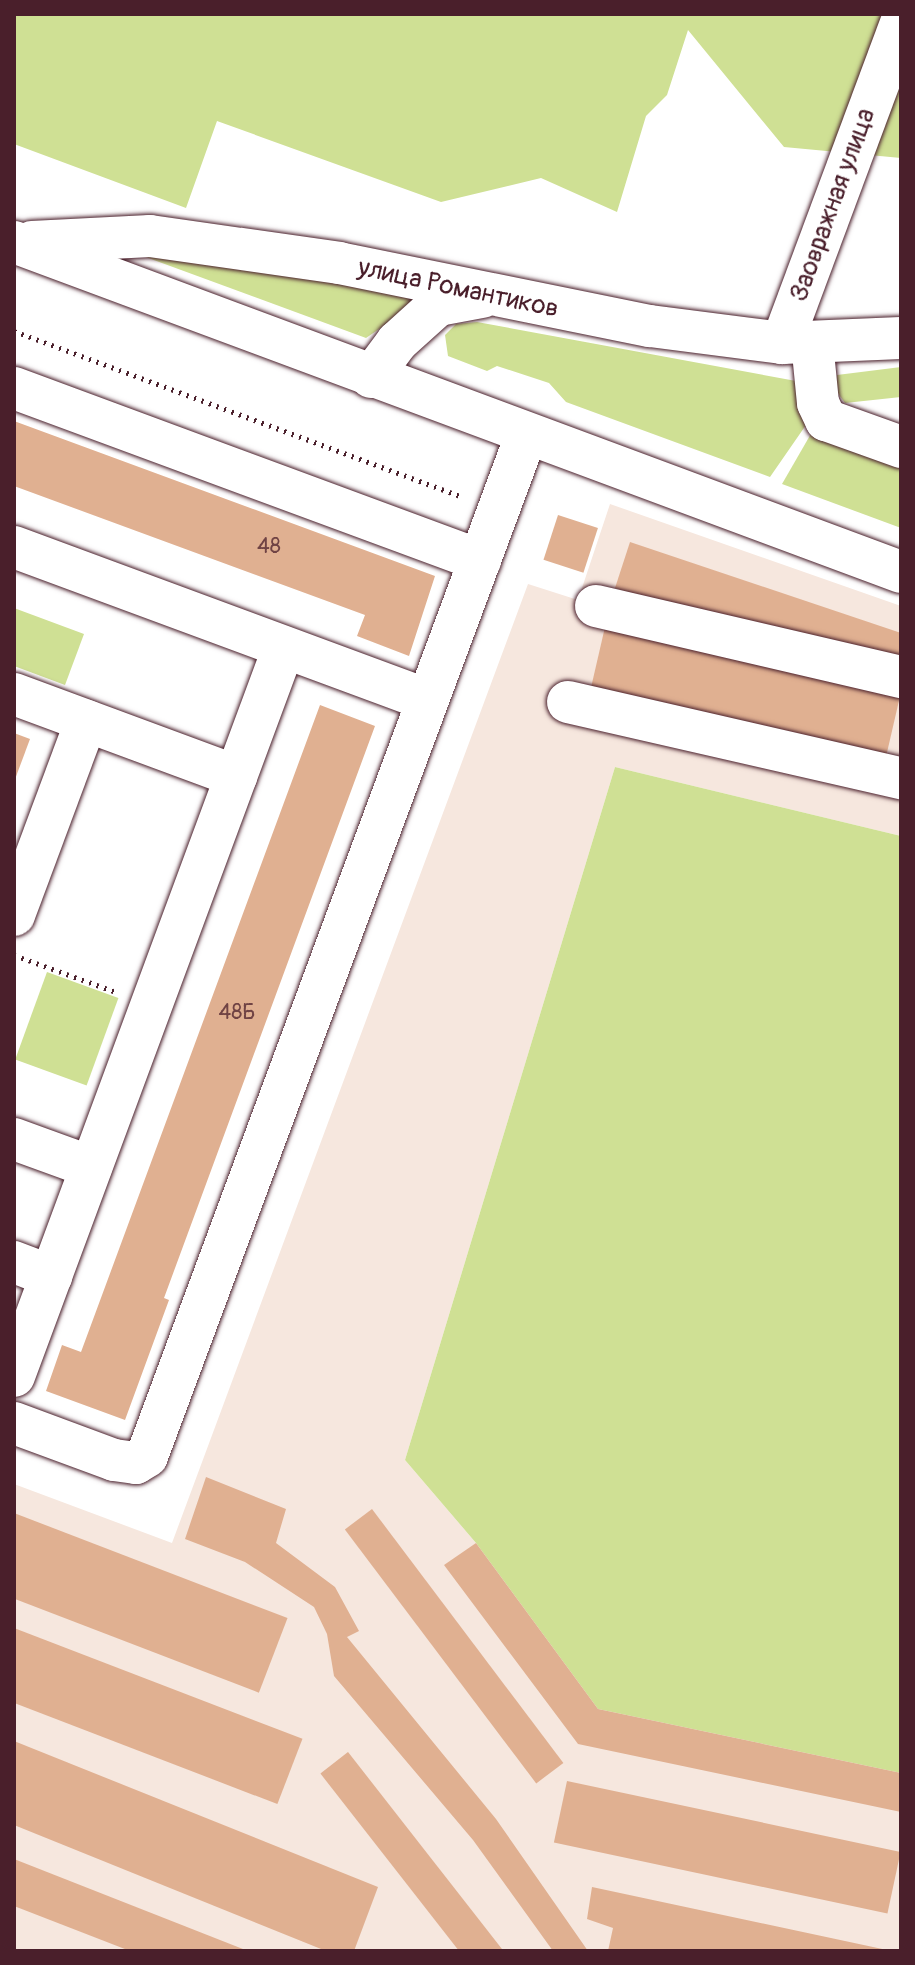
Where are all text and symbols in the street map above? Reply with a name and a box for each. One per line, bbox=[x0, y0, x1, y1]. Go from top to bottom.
street label: Заовражная улица bbox=[784, 104, 882, 306]
street label: улица Романтиков bbox=[355, 253, 561, 325]
house number: 48 bbox=[257, 534, 281, 560]
house number: 48Б bbox=[218, 1000, 256, 1026]

